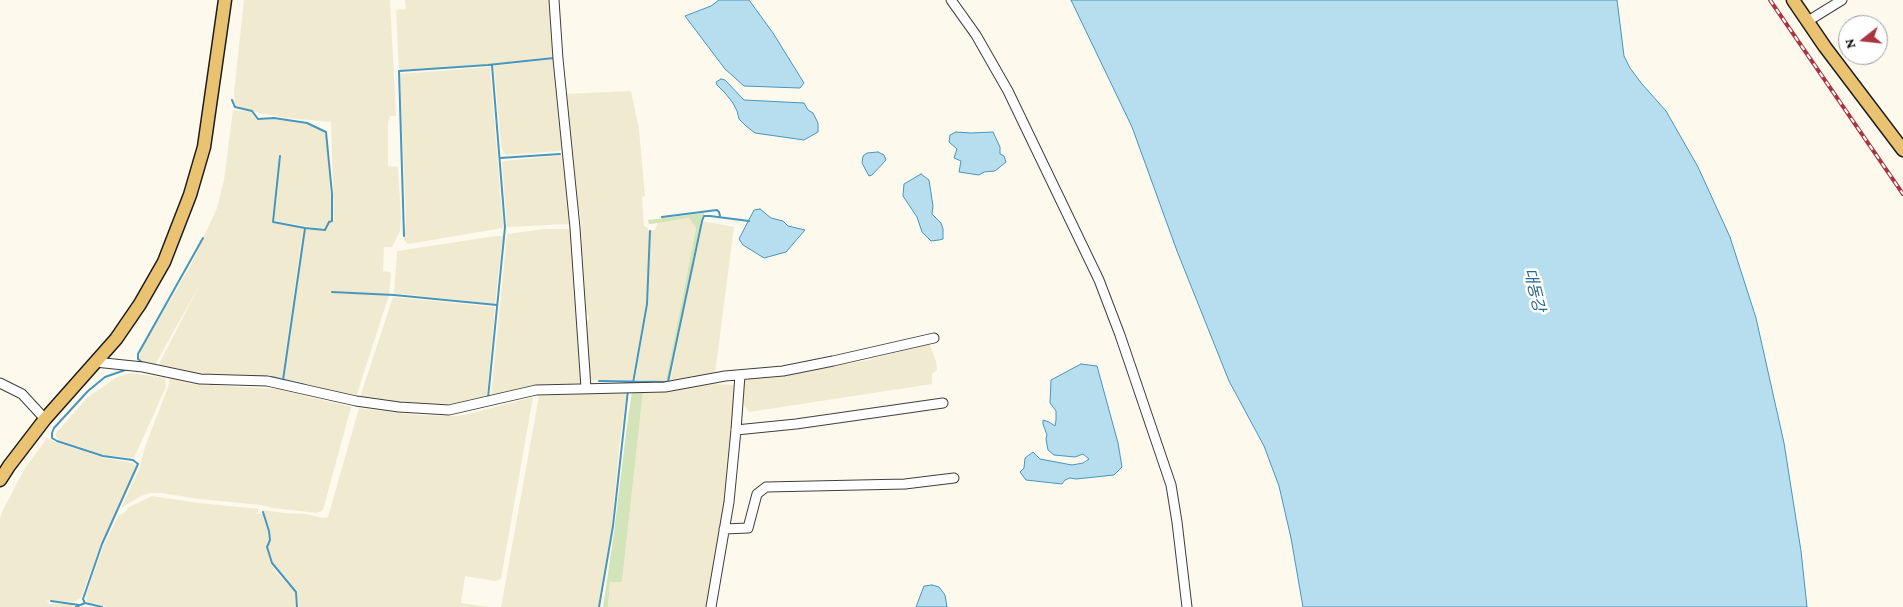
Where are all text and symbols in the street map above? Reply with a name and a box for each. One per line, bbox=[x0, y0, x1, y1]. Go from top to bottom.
north arrow bbox=[1838, 15, 1888, 65]
text: N bbox=[1841, 37, 1859, 51]
water label: 대동강 bbox=[1519, 266, 1549, 314]

